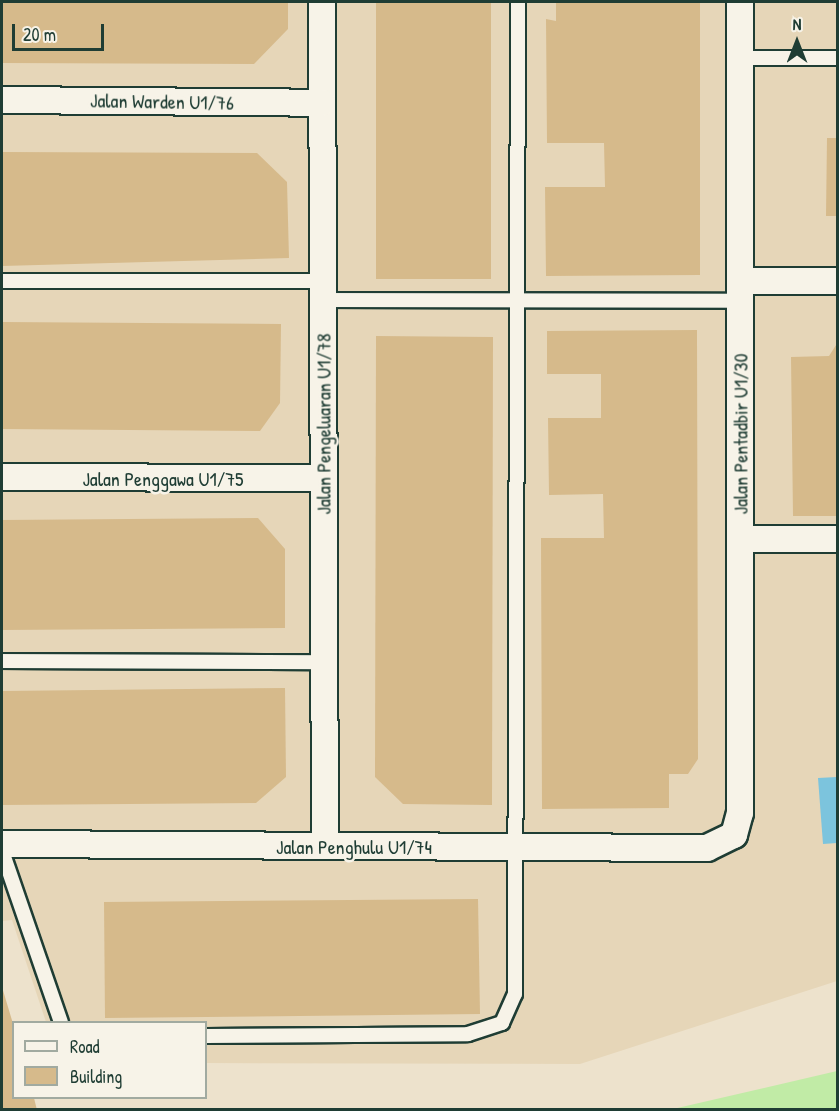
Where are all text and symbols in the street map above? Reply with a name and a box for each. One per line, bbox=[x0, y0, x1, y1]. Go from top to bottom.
scale bar bbox=[15, 12, 106, 50]
north arrow bbox=[767, 12, 827, 72]
text: N bbox=[793, 13, 801, 35]
text: 20 m bbox=[23, 22, 56, 47]
street label: Jalan Warden U1/76 bbox=[90, 88, 234, 114]
street label: Jalan Pengeluaran U1/78 bbox=[311, 333, 335, 515]
street label: Jalan Pentadbir U1/30 bbox=[728, 354, 752, 514]
street label: Jalan Penggawa U1/75 bbox=[82, 466, 244, 490]
street label: Jalan Penghulu U1/74 bbox=[276, 834, 432, 858]
legend bbox=[12, 1021, 207, 1099]
text: Road bbox=[70, 1034, 100, 1059]
text: Building bbox=[70, 1064, 122, 1089]

